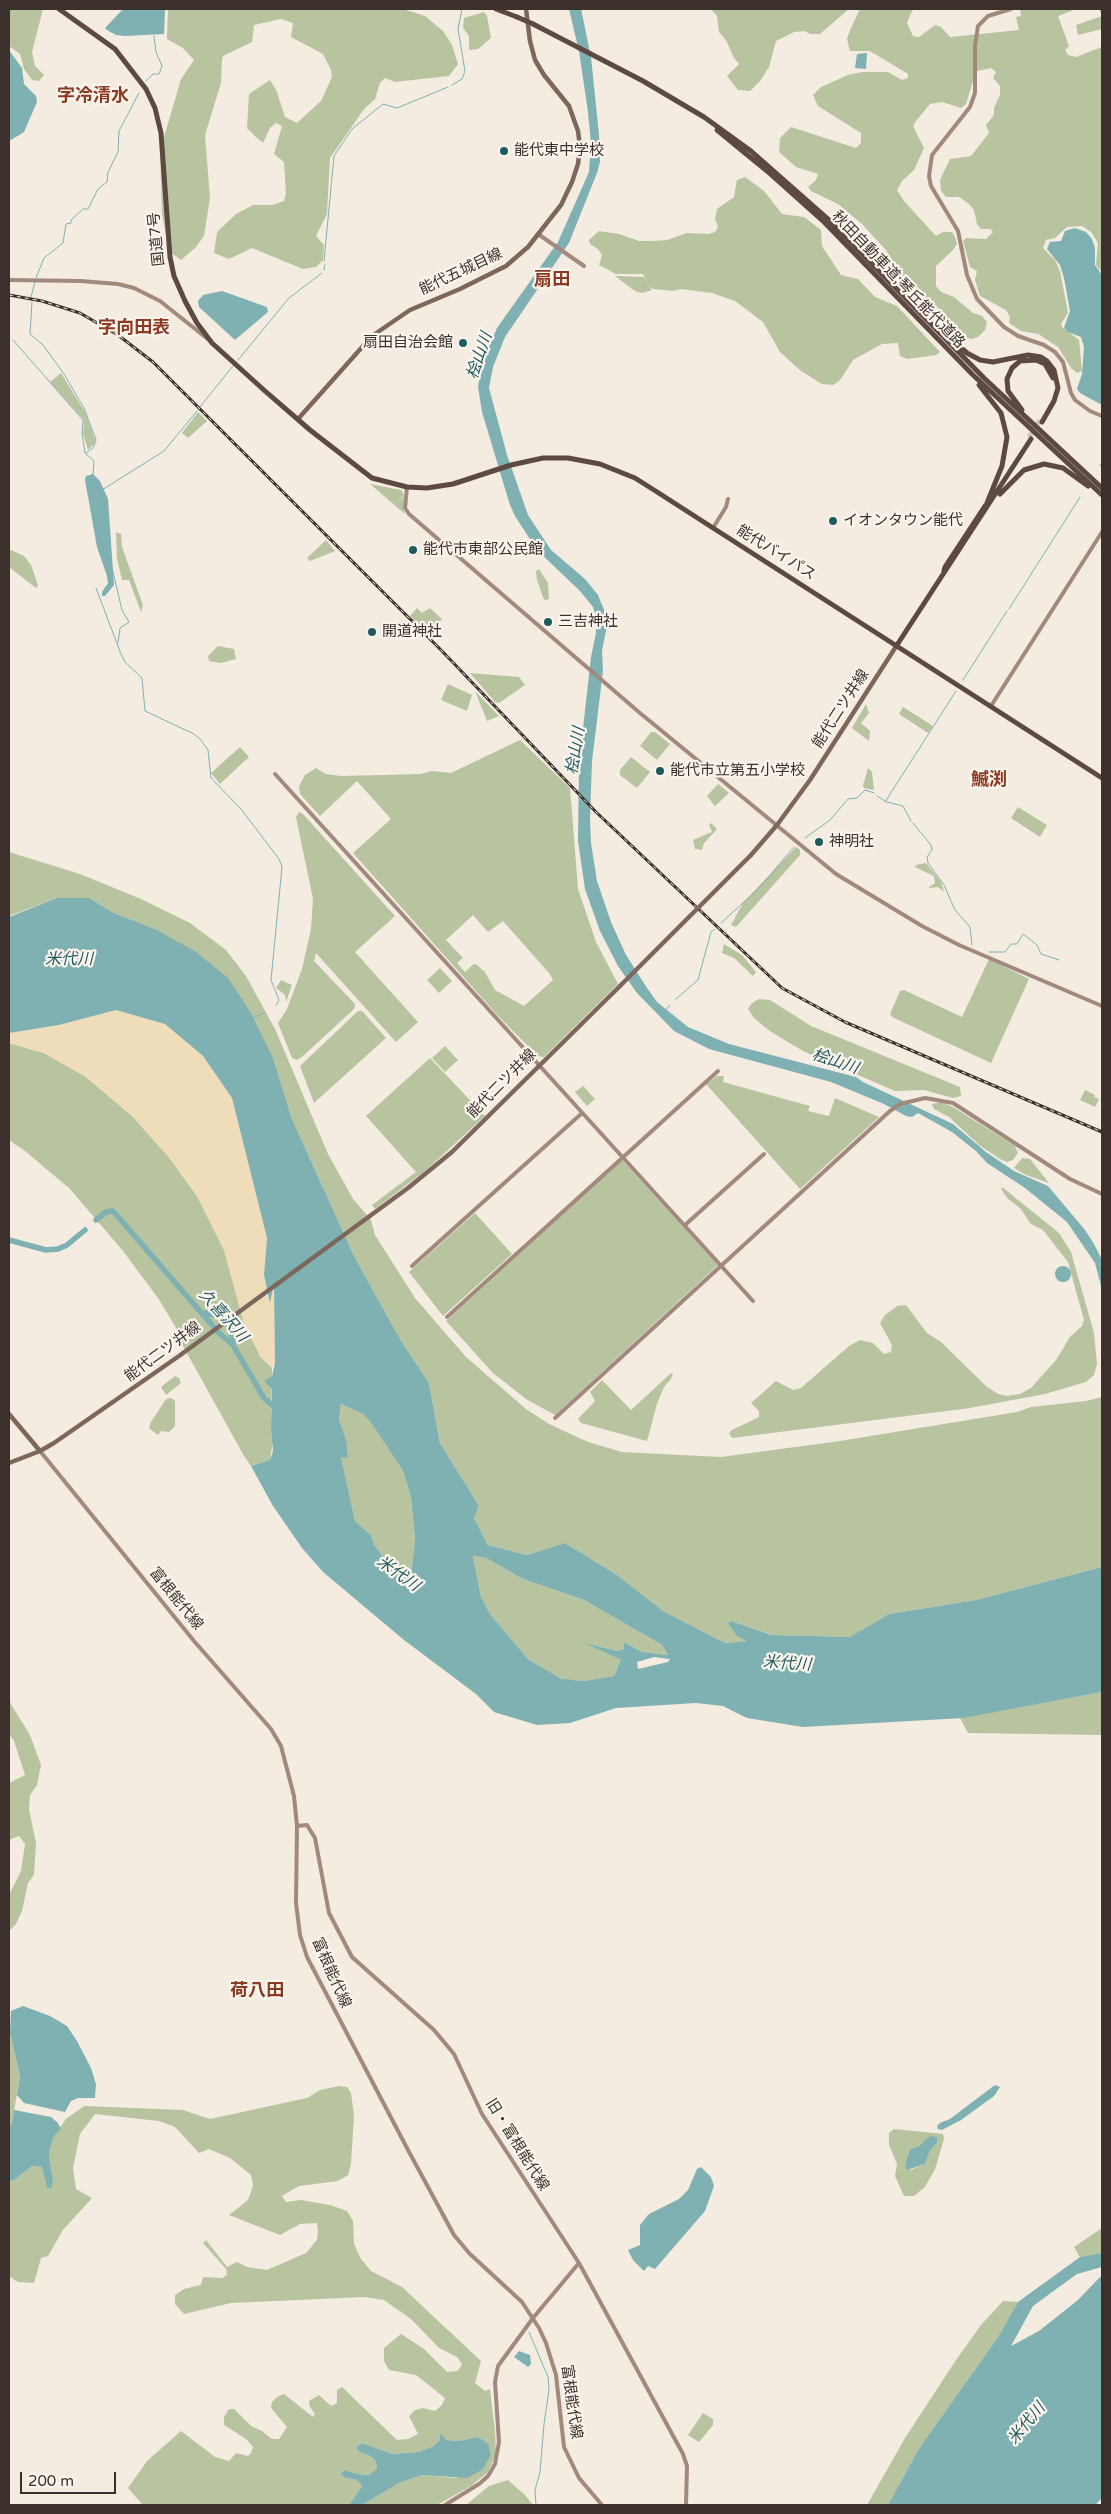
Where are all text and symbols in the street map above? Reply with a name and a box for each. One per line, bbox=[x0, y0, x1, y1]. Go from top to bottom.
district label: 字冷清水 bbox=[57, 85, 129, 107]
place label: 能代東中学校 bbox=[514, 142, 604, 160]
marker: 能代東中学校 bbox=[498, 145, 510, 157]
street label: 秋田自動車道;琴丘能代道路 bbox=[828, 208, 968, 352]
street label: 国道7号 bbox=[145, 211, 169, 267]
street label: 能代五城目線 bbox=[416, 245, 506, 299]
district label: 扇田 bbox=[534, 269, 570, 291]
district label: 字向田表 bbox=[98, 317, 170, 339]
water label: 桧山川 bbox=[463, 330, 497, 382]
place label: 扇田自治会館 bbox=[363, 334, 453, 352]
marker: 扇田自治会館 bbox=[457, 337, 469, 349]
place label: イオンタウン能代 bbox=[843, 512, 963, 530]
marker: イオンタウン能代 bbox=[827, 515, 839, 527]
street label: 能代バイパス bbox=[733, 522, 819, 584]
place label: 能代市東部公民館 bbox=[423, 541, 543, 559]
marker: 能代市東部公民館 bbox=[407, 544, 419, 556]
place label: 三吉神社 bbox=[558, 613, 618, 631]
marker: 三吉神社 bbox=[542, 616, 554, 628]
place label: 開道神社 bbox=[382, 623, 442, 641]
marker: 開道神社 bbox=[366, 626, 378, 638]
street label: 能代二ツ井線 bbox=[809, 666, 873, 752]
water label: 桧山川 bbox=[563, 726, 589, 776]
place label: 能代市立第五小学校 bbox=[670, 762, 805, 780]
marker: 能代市立第五小学校 bbox=[654, 765, 666, 777]
district label: 鰄渕 bbox=[971, 769, 1007, 791]
place label: 神明社 bbox=[829, 833, 874, 851]
marker: 神明社 bbox=[813, 836, 825, 848]
water label: 米代川 bbox=[45, 950, 93, 970]
water label: 桧山川 bbox=[809, 1045, 861, 1079]
street label: 能代二ツ井線 bbox=[464, 1046, 540, 1122]
water label: 久喜沢川 bbox=[194, 1286, 252, 1346]
street label: 能代二ツ井線 bbox=[121, 1318, 205, 1386]
water label: 米代川 bbox=[373, 1552, 423, 1596]
street label: 富根能代線 bbox=[145, 1564, 207, 1634]
water label: 米代川 bbox=[762, 1653, 812, 1675]
street label: 富根能代線 bbox=[308, 1935, 354, 2011]
district label: 荷八田 bbox=[230, 1980, 284, 2002]
street label: 旧・富根能代線 bbox=[482, 2096, 552, 2194]
street label: 富根能代線 bbox=[557, 2364, 585, 2440]
water label: 米代川 bbox=[1004, 2399, 1050, 2449]
scale bar bbox=[22, 2462, 119, 2494]
text: 200 m bbox=[28, 2472, 74, 2490]

